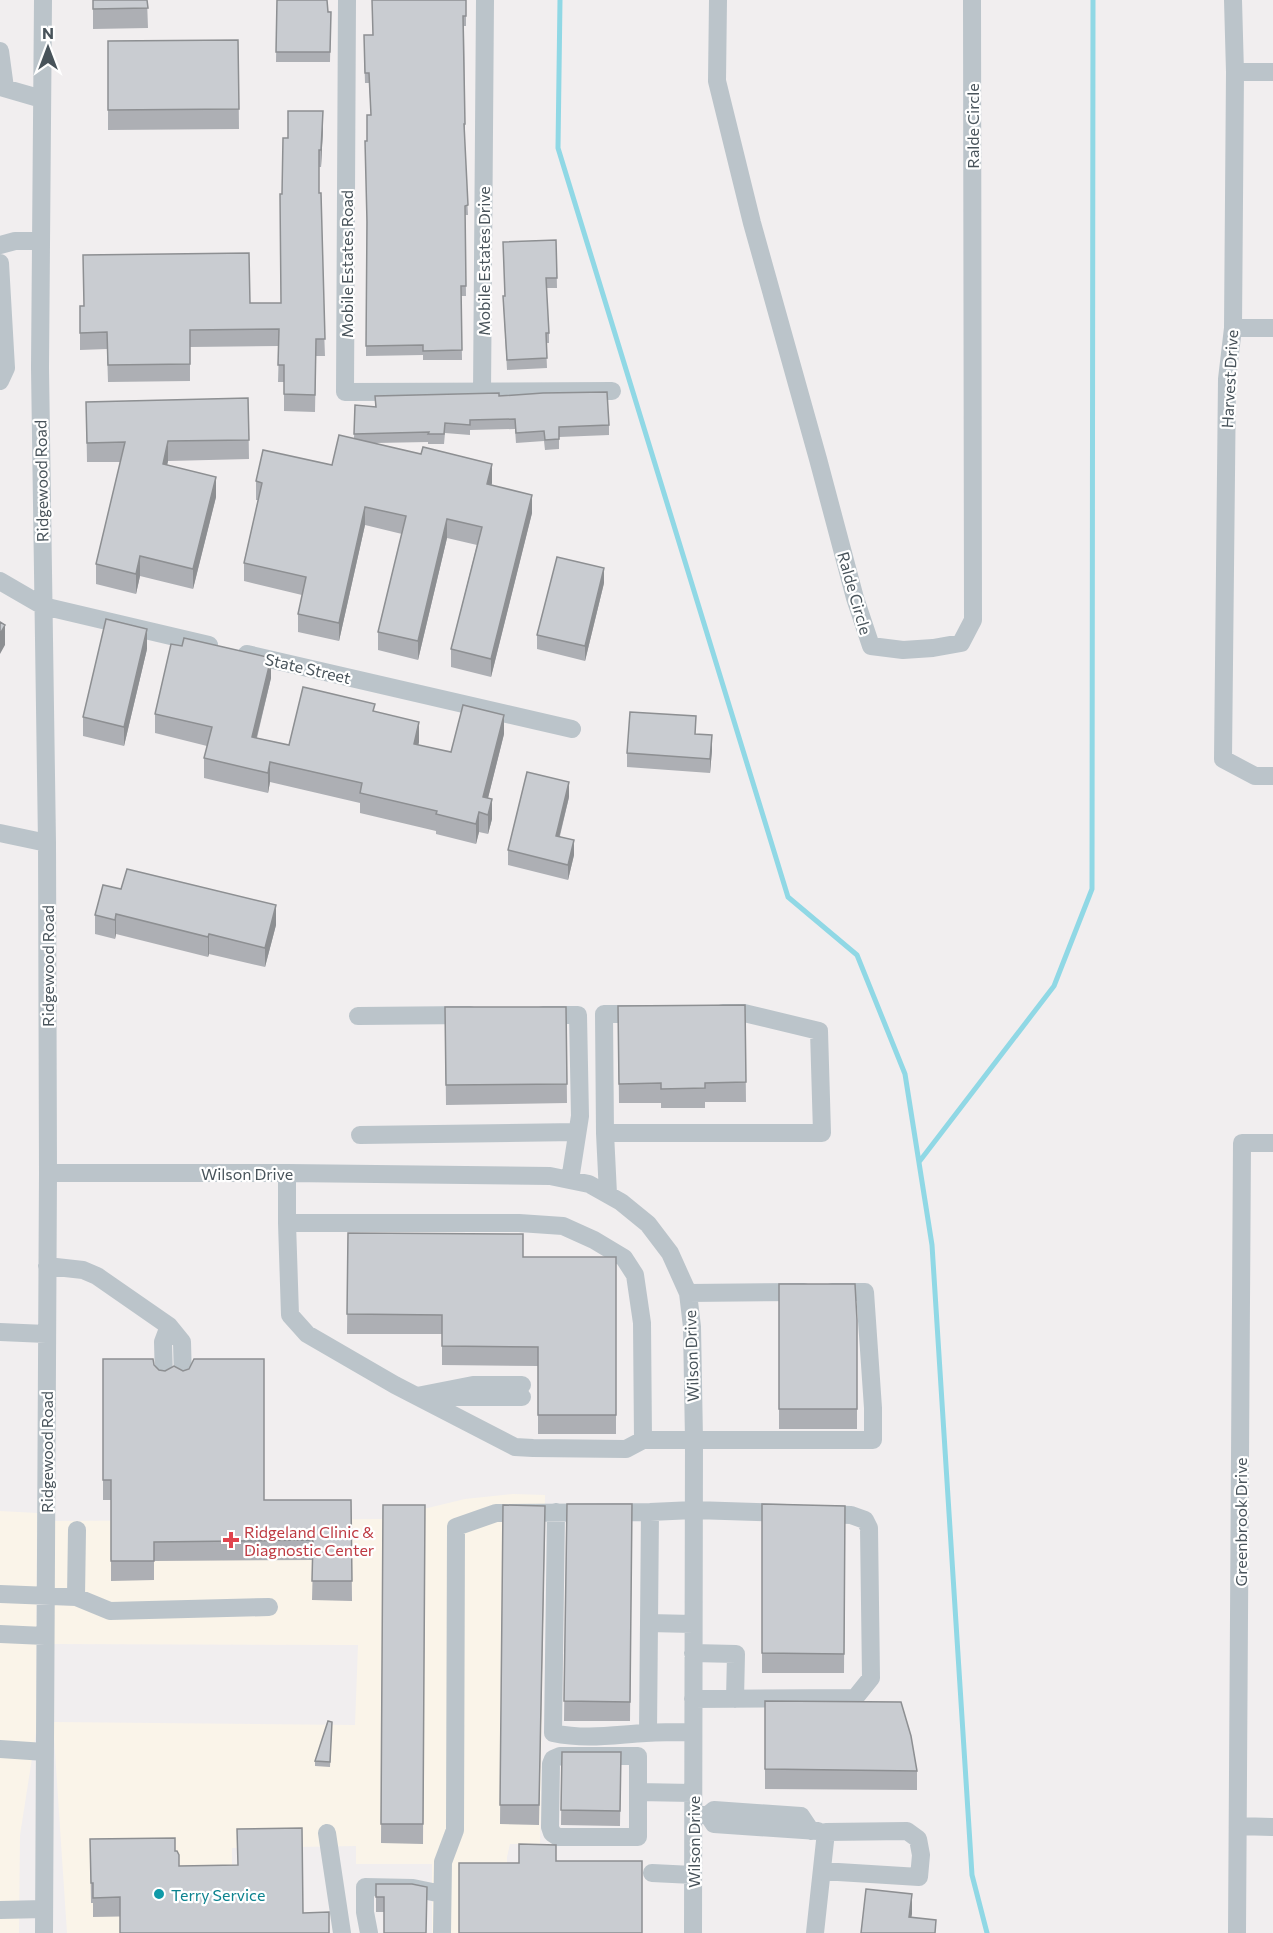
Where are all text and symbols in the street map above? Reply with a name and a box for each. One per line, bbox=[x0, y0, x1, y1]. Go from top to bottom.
north arrow bbox=[18, 18, 78, 78]
text: N bbox=[42, 23, 54, 42]
street label: Ralde Circle bbox=[963, 83, 982, 169]
street label: Mobile Estates Drive bbox=[474, 186, 493, 336]
street label: Mobile Estates Road bbox=[337, 190, 356, 338]
street label: Harvest Drive bbox=[1217, 329, 1241, 429]
street label: Ridgewood Road bbox=[30, 420, 52, 542]
street label: Ralde Circle bbox=[834, 549, 876, 637]
street label: State Street bbox=[263, 649, 353, 687]
street label: Ridgewood Road bbox=[38, 905, 57, 1027]
street label: Wilson Drive bbox=[201, 1164, 293, 1183]
street label: Wilson Drive bbox=[680, 1310, 702, 1402]
street label: Ridgewood Road bbox=[37, 1391, 56, 1513]
street label: Greenbrook Drive bbox=[1231, 1458, 1250, 1586]
place label: Ridgeland Clinic & Diagnostic Center bbox=[244, 1522, 375, 1559]
marker: Ridgeland Clinic & Diagnostic Center bbox=[222, 1531, 240, 1549]
street label: Wilson Drive bbox=[684, 1796, 703, 1888]
place label: Terry Service bbox=[171, 1885, 265, 1904]
marker: Terry Service bbox=[152, 1887, 166, 1901]

